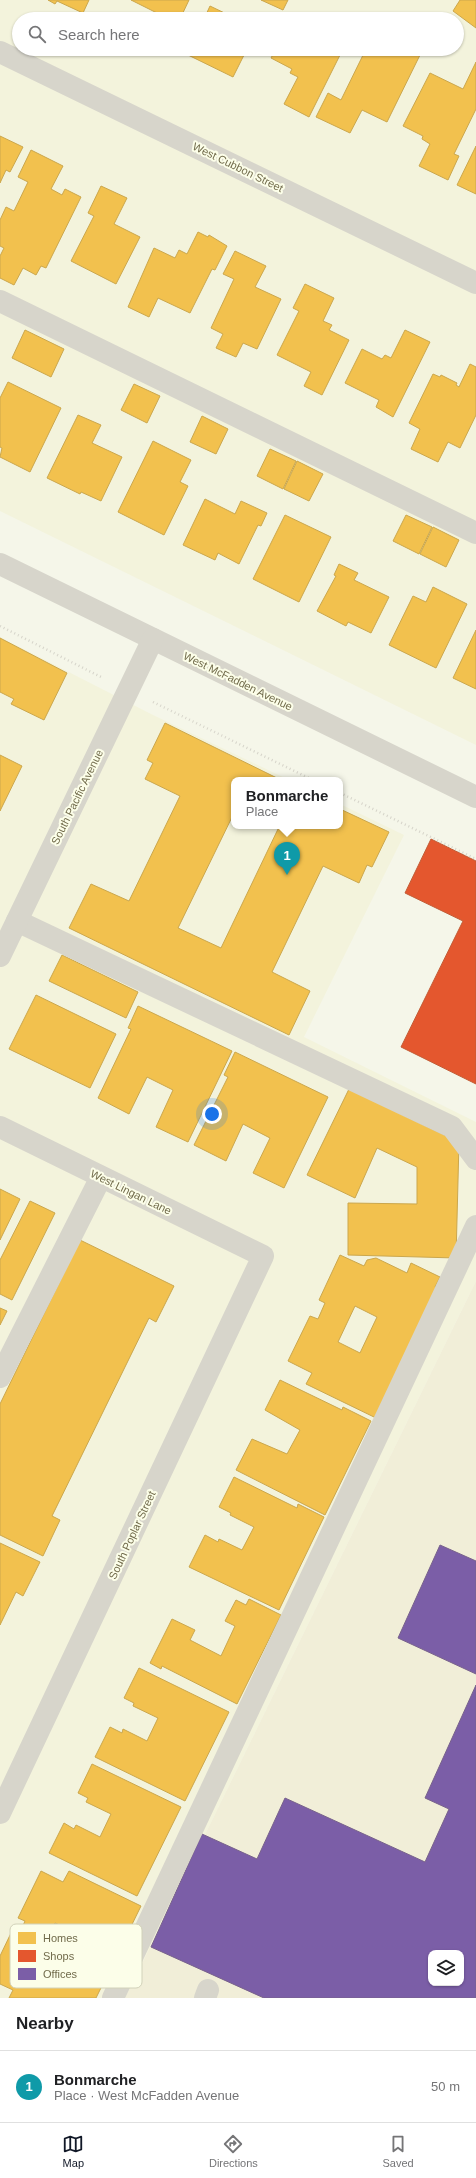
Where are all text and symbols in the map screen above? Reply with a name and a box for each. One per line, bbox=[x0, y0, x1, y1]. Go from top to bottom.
search box bbox=[12, 12, 464, 56]
icon: search bbox=[26, 23, 48, 45]
text: Search here bbox=[58, 26, 140, 43]
street label: West Cubbon Street bbox=[191, 140, 285, 194]
street label: West McFadden Avenue bbox=[182, 649, 294, 713]
street label: South Pacific Avenue bbox=[49, 748, 105, 846]
popup bbox=[231, 777, 343, 829]
text: Bonmarche bbox=[246, 787, 328, 804]
text: Place bbox=[246, 804, 278, 819]
pin: 1 bbox=[274, 842, 300, 875]
your location bbox=[202, 1104, 222, 1124]
street label: West Lingan Lane bbox=[89, 1167, 173, 1217]
street label: South Poplar Street bbox=[106, 1489, 158, 1581]
legend bbox=[10, 1924, 142, 1988]
text: Homes bbox=[43, 1932, 78, 1944]
text: Shops bbox=[43, 1950, 75, 1962]
map controls bbox=[428, 1950, 464, 1986]
button: layers bbox=[428, 1950, 464, 1986]
text: Offices bbox=[43, 1968, 78, 1980]
text: Nearby bbox=[16, 2014, 74, 2033]
text: Bonmarche bbox=[54, 2071, 137, 2088]
text: 1 bbox=[25, 2079, 33, 2094]
text: 50 m bbox=[431, 2079, 460, 2094]
text: Place · West McFadden Avenue bbox=[54, 2088, 239, 2103]
tab: Map bbox=[62, 2133, 84, 2169]
tab: Directions bbox=[209, 2133, 258, 2169]
tab: Saved bbox=[382, 2133, 414, 2169]

